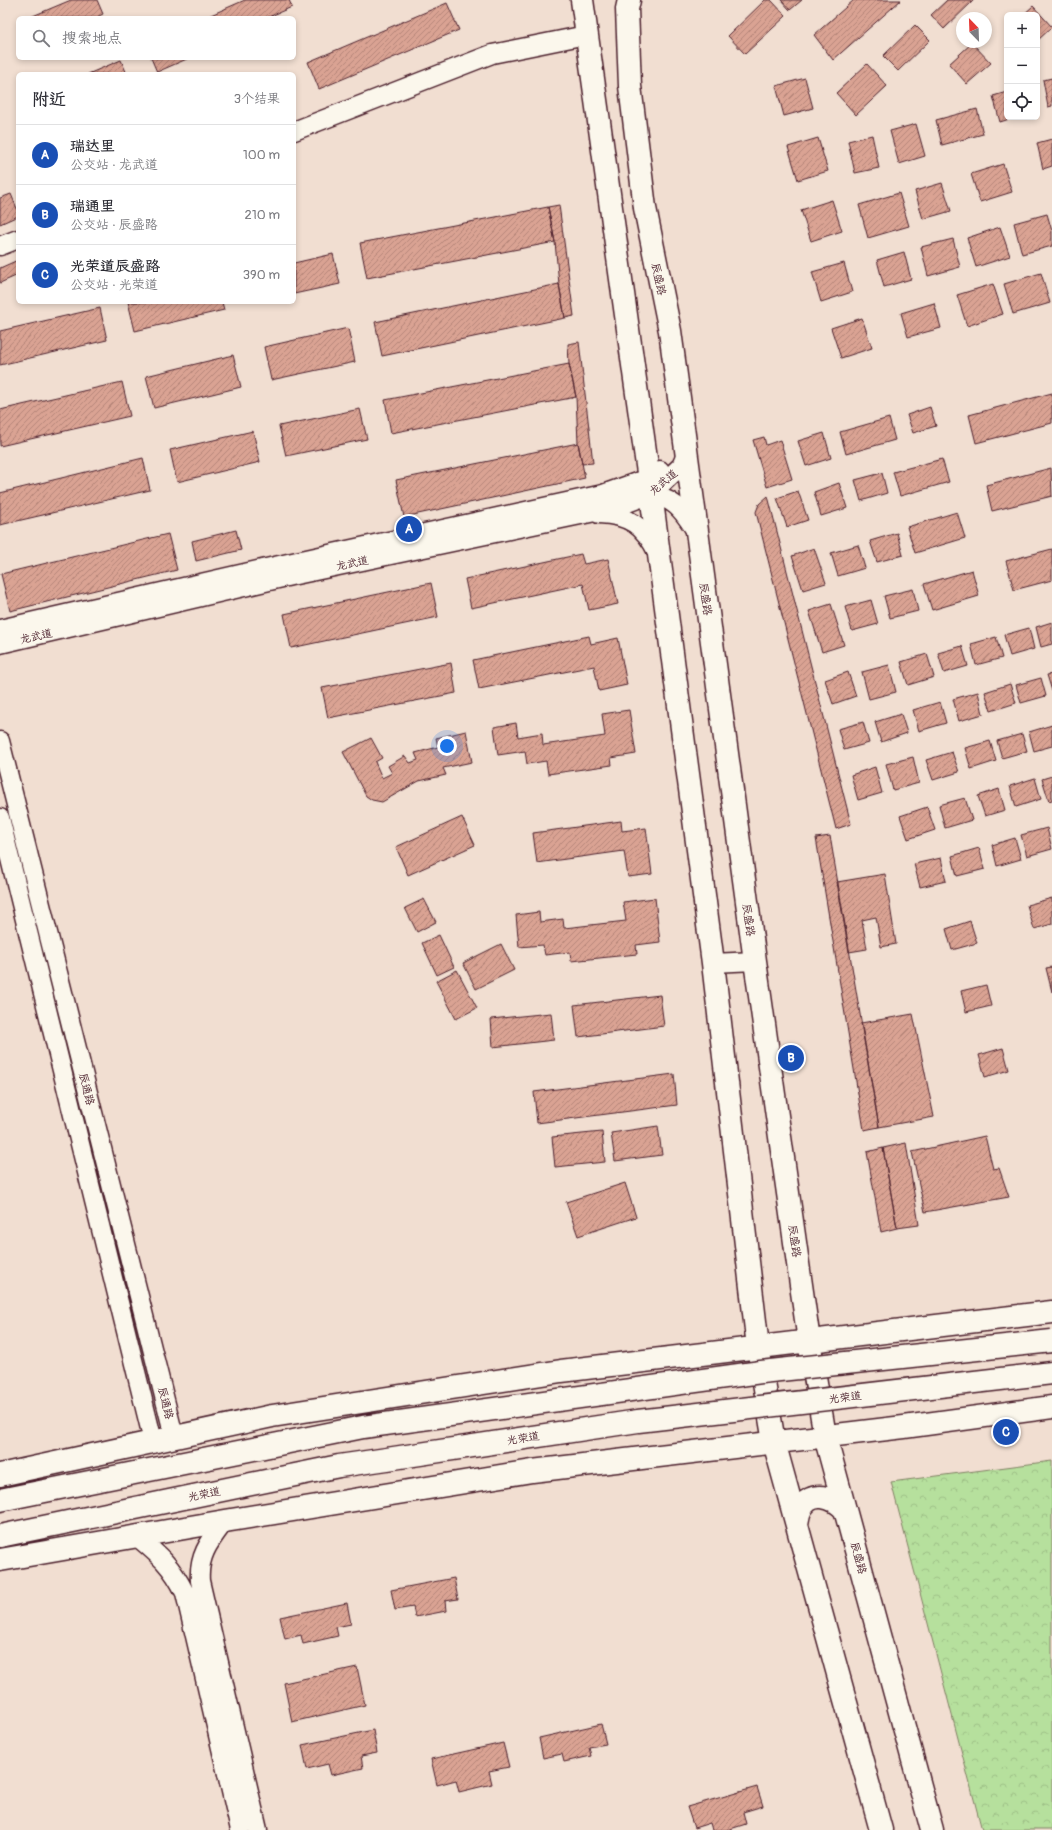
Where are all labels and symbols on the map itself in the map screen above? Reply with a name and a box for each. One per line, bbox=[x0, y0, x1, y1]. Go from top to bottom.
north arrow bbox=[956, 12, 992, 48]
street label: 辰盛路 bbox=[649, 262, 668, 297]
street label: 龙武道 bbox=[647, 467, 680, 498]
pin: A bbox=[396, 514, 422, 544]
street label: 龙武道 bbox=[335, 554, 370, 573]
street label: 辰盛路 bbox=[697, 582, 714, 616]
street label: 龙武道 bbox=[19, 626, 54, 647]
your location bbox=[437, 736, 457, 756]
street label: 辰盛路 bbox=[740, 903, 757, 937]
pin: B bbox=[778, 1043, 804, 1073]
street label: 辰通路 bbox=[76, 1072, 97, 1107]
street label: 辰盛路 bbox=[786, 1224, 803, 1258]
street label: 辰通路 bbox=[155, 1386, 176, 1421]
street label: 光荣道 bbox=[828, 1389, 862, 1406]
pin: C bbox=[993, 1417, 1019, 1447]
street label: 光荣道 bbox=[506, 1429, 540, 1447]
street label: 光荣道 bbox=[187, 1485, 222, 1504]
street label: 辰盛路 bbox=[848, 1541, 869, 1576]

